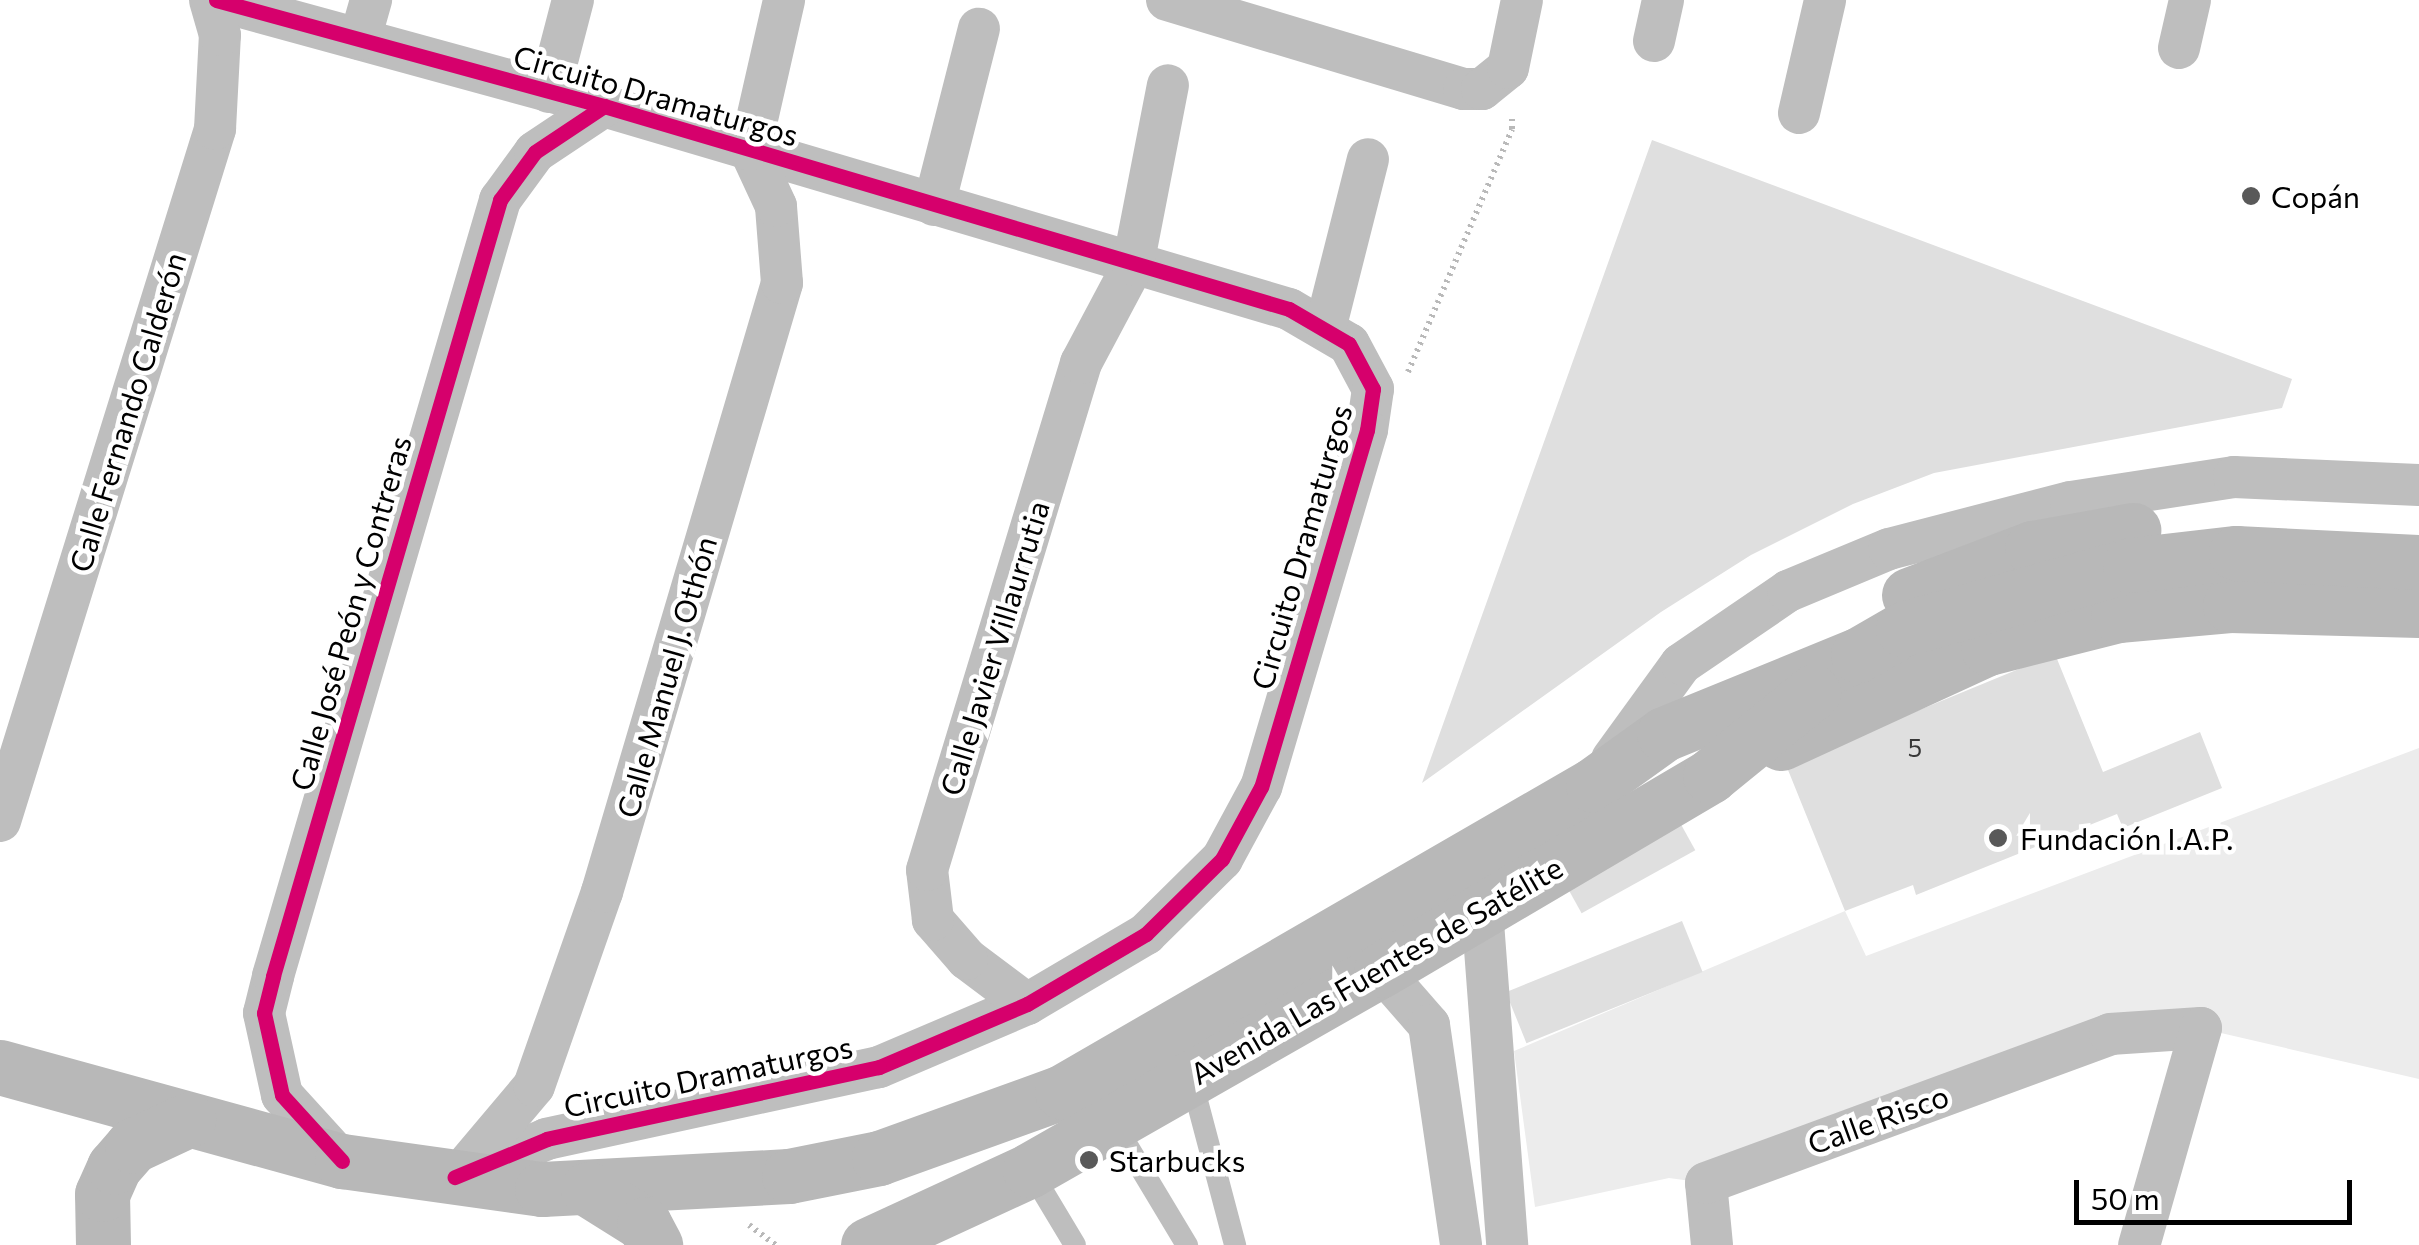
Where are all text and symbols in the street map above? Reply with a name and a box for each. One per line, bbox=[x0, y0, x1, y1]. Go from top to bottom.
street label: Circuito Dramaturgos bbox=[510, 37, 802, 153]
place label: Copán bbox=[2271, 178, 2360, 214]
marker: Copán bbox=[2240, 185, 2262, 207]
street label: Calle Fernando Calderón bbox=[61, 248, 193, 576]
street label: Circuito Dramaturgos bbox=[1243, 401, 1359, 693]
street label: Calle José Peón y Contreras bbox=[282, 432, 418, 794]
street label: Calle Javier Villaurrutia bbox=[932, 496, 1056, 800]
street label: Calle Manuel J. Othón bbox=[609, 532, 723, 822]
house number: 5 bbox=[1908, 732, 1922, 762]
place label: Fundación I.A.P. bbox=[2020, 820, 2233, 856]
marker: Fundación I.A.P. bbox=[1985, 825, 2011, 851]
street label: Avenida Las Fuentes de Satélite bbox=[1184, 849, 1568, 1091]
street label: Circuito Dramaturgos bbox=[560, 1028, 856, 1124]
street label: Calle Risco bbox=[1803, 1077, 1953, 1161]
place label: Starbucks bbox=[1109, 1142, 1246, 1178]
marker: Starbucks bbox=[1078, 1149, 1100, 1171]
scale bar bbox=[2079, 1160, 2356, 1222]
text: 50 m bbox=[2091, 1179, 2160, 1216]

